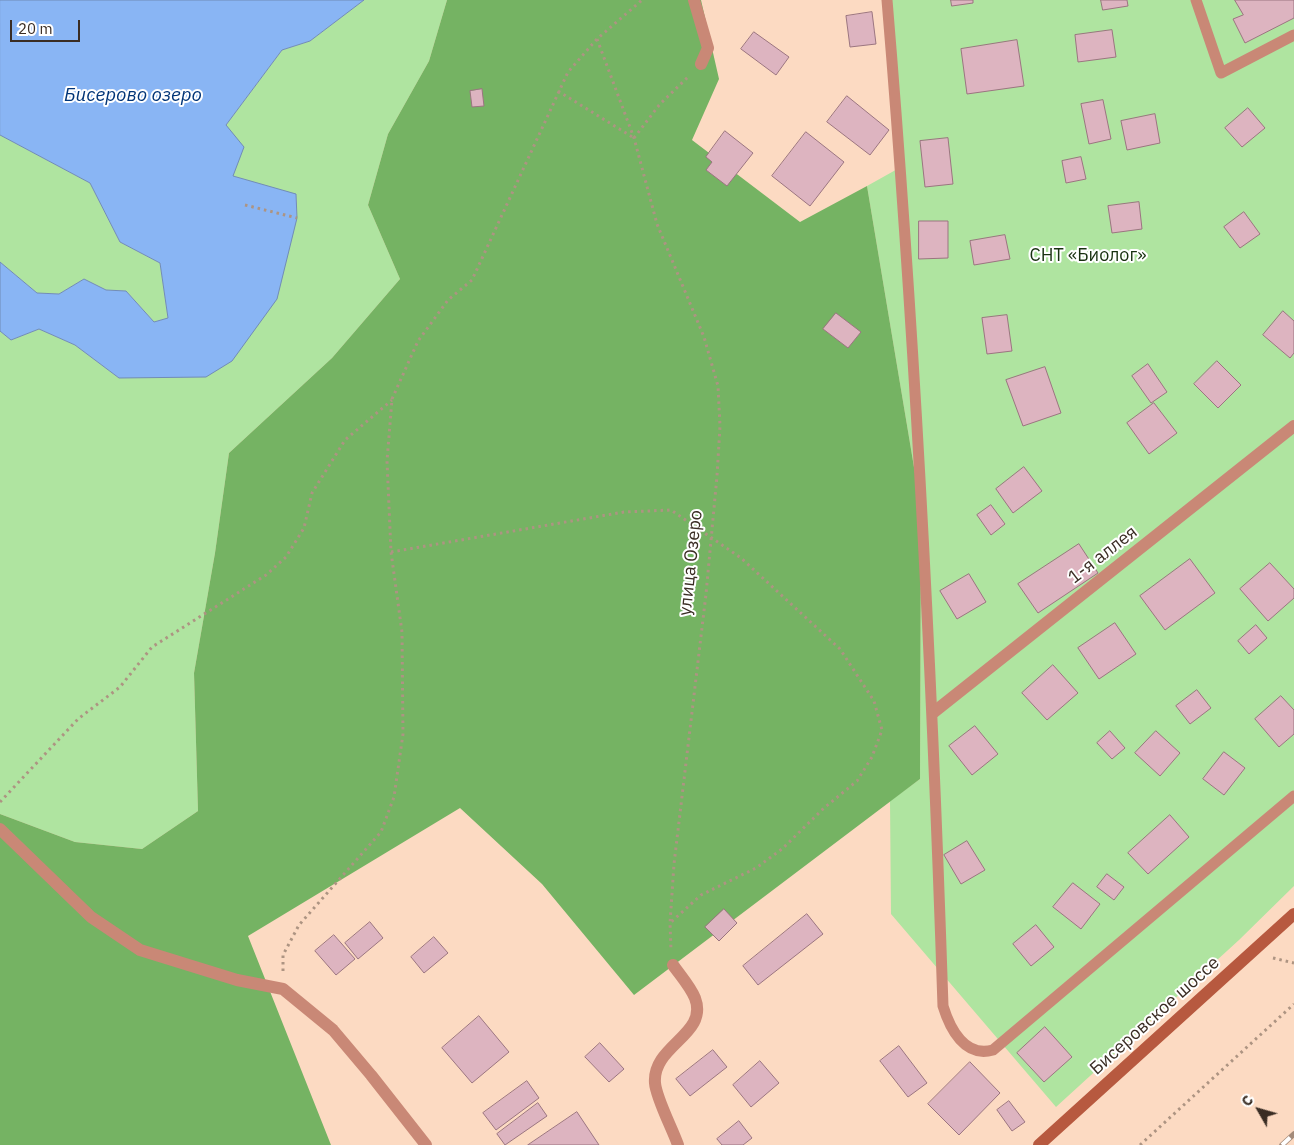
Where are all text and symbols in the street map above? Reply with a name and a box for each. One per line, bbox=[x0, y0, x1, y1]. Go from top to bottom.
scale bar bbox=[12, 10, 82, 42]
text: 20 m bbox=[18, 19, 53, 38]
water label: Бисерово озеро bbox=[64, 85, 202, 107]
park label: СНТ «Биолог» bbox=[1029, 245, 1147, 267]
street label: улица Озеро bbox=[675, 509, 707, 617]
street label: 1-я аллея bbox=[1064, 521, 1142, 589]
street label: Бисеровское шоссе bbox=[1086, 952, 1224, 1080]
north arrow bbox=[1234, 1085, 1284, 1135]
text: С bbox=[1237, 1092, 1257, 1110]

